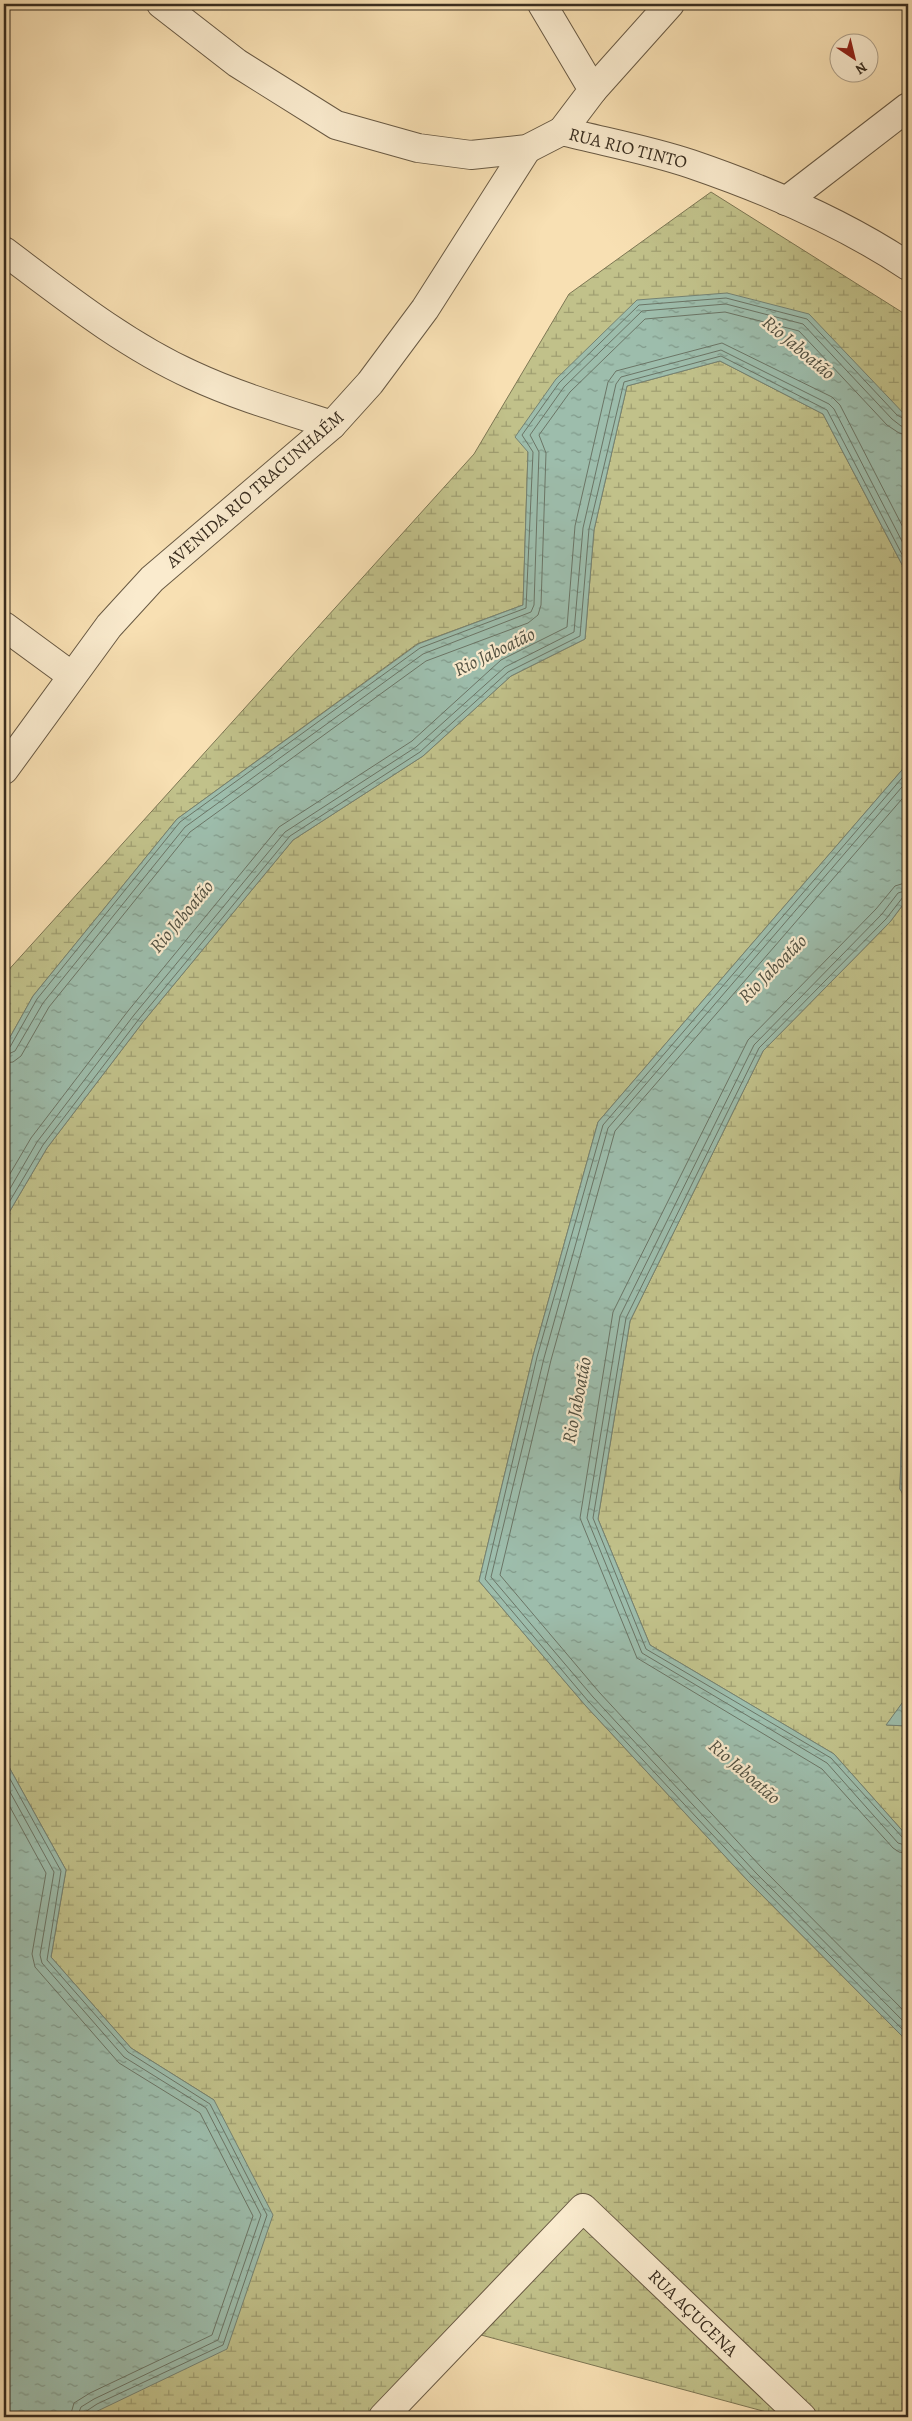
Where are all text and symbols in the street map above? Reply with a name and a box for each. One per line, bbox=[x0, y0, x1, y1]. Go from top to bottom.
north arrow bbox=[830, 32, 880, 82]
text: N bbox=[852, 58, 871, 79]
street label: RUA RIO TINTO bbox=[566, 122, 690, 174]
water label: Rio Jaboatão bbox=[756, 310, 840, 386]
street label: AVENIDA RIO TRACUNHAÉM bbox=[160, 405, 349, 574]
water label: Rio Jaboatão bbox=[449, 621, 540, 683]
water label: Rio Jaboatão bbox=[144, 875, 220, 959]
water label: Rio Jaboatão bbox=[733, 928, 813, 1009]
water label: Rio Jaboatão bbox=[556, 1354, 598, 1446]
water label: Rio Jaboatão bbox=[703, 1733, 786, 1810]
street label: RUA AÇUCENA bbox=[643, 2264, 743, 2362]

